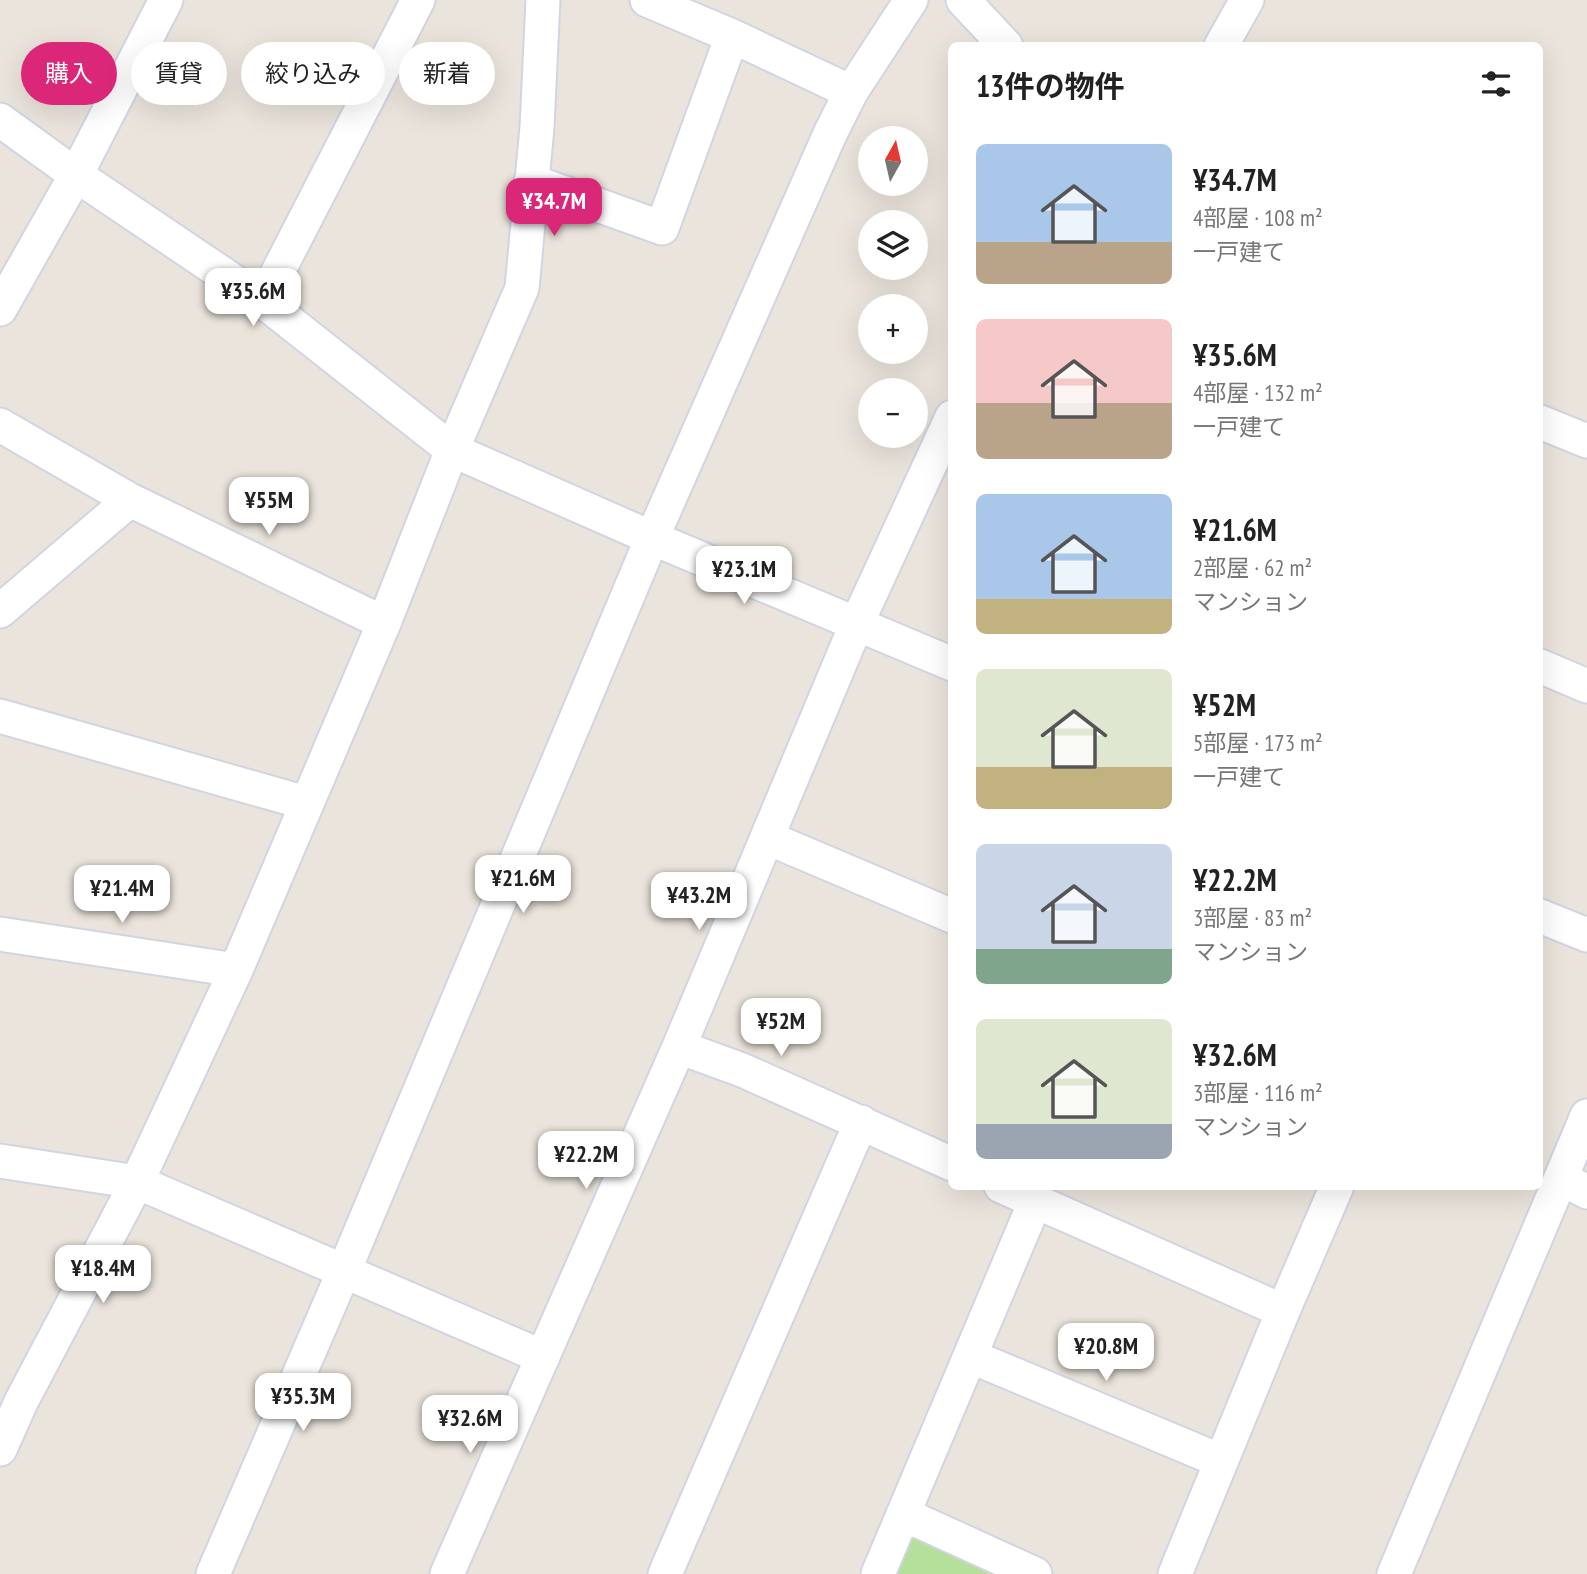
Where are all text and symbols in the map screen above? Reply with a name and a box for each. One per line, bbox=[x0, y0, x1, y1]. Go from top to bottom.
chip: 購入 bbox=[21, 42, 117, 105]
chip: 賃貸 bbox=[131, 42, 227, 105]
chip: 絞り込み bbox=[241, 42, 385, 105]
chip: 新着 bbox=[399, 42, 495, 105]
icon: filters bbox=[1477, 65, 1515, 103]
text: 13件の物件 bbox=[976, 66, 1125, 105]
north arrow bbox=[858, 126, 928, 196]
map controls bbox=[858, 126, 928, 448]
text: ¥34.7M bbox=[1193, 160, 1277, 199]
icon: home bbox=[1032, 172, 1116, 256]
pin: ¥34.7M bbox=[497, 178, 611, 238]
text: ¥34.7M bbox=[522, 186, 586, 215]
text: 4部屋 · 108 m² bbox=[1193, 203, 1323, 232]
button: layers bbox=[858, 210, 928, 280]
text: 一戸建て bbox=[1193, 237, 1285, 266]
pin: ¥35.6M bbox=[196, 268, 310, 328]
text: ¥35.6M bbox=[221, 276, 285, 305]
button: + bbox=[858, 294, 928, 364]
text: ¥35.6M bbox=[1193, 335, 1277, 374]
icon: home bbox=[1032, 347, 1116, 431]
button: − bbox=[858, 378, 928, 448]
text: 4部屋 · 132 m² bbox=[1193, 378, 1323, 407]
text: 一戸建て bbox=[1193, 412, 1285, 441]
pin: ¥55M bbox=[228, 477, 310, 537]
text: ¥55M bbox=[245, 485, 293, 514]
text: ¥21.6M bbox=[1193, 510, 1277, 549]
icon: home bbox=[1032, 522, 1116, 606]
pin: ¥23.1M bbox=[687, 546, 801, 606]
text: 2部屋 · 62 m² bbox=[1193, 553, 1312, 582]
text: ¥23.1M bbox=[712, 554, 776, 583]
text: マンション bbox=[1193, 587, 1308, 616]
text: ¥52M bbox=[1193, 685, 1256, 724]
icon: home bbox=[1032, 697, 1116, 781]
text: 5部屋 · 173 m² bbox=[1193, 728, 1323, 757]
text: 一戸建て bbox=[1193, 762, 1285, 791]
pin: ¥21.6M bbox=[466, 856, 580, 915]
text: ¥22.2M bbox=[1193, 860, 1277, 899]
text: ¥21.6M bbox=[491, 863, 555, 892]
pin: ¥21.4M bbox=[65, 866, 179, 925]
pin: ¥43.2M bbox=[642, 872, 756, 932]
icon: home bbox=[1032, 872, 1116, 956]
text: ¥21.4M bbox=[90, 873, 154, 902]
text: ¥43.2M bbox=[667, 880, 731, 909]
text: 3部屋 · 83 m² bbox=[1193, 903, 1312, 932]
text: マンション bbox=[1193, 937, 1308, 966]
pin: ¥52M bbox=[740, 998, 822, 1058]
text: ¥52M bbox=[757, 1006, 805, 1035]
text: ¥32.6M bbox=[1193, 1035, 1277, 1074]
icon: home bbox=[1032, 1047, 1116, 1131]
text: 3部屋 · 116 m² bbox=[1193, 1078, 1323, 1107]
text: マンション bbox=[1193, 1112, 1308, 1141]
pin: ¥22.2M bbox=[529, 1132, 643, 1191]
text: ¥22.2M bbox=[554, 1139, 618, 1168]
pin: ¥18.4M bbox=[46, 1246, 160, 1305]
text: ¥18.4M bbox=[71, 1253, 135, 1282]
pin: ¥20.8M bbox=[1049, 1324, 1163, 1383]
text: ¥20.8M bbox=[1074, 1331, 1138, 1360]
pin: ¥35.3M bbox=[246, 1374, 360, 1433]
text: ¥35.3M bbox=[271, 1381, 335, 1410]
pin: ¥32.6M bbox=[413, 1396, 527, 1455]
text: ¥32.6M bbox=[438, 1403, 502, 1432]

